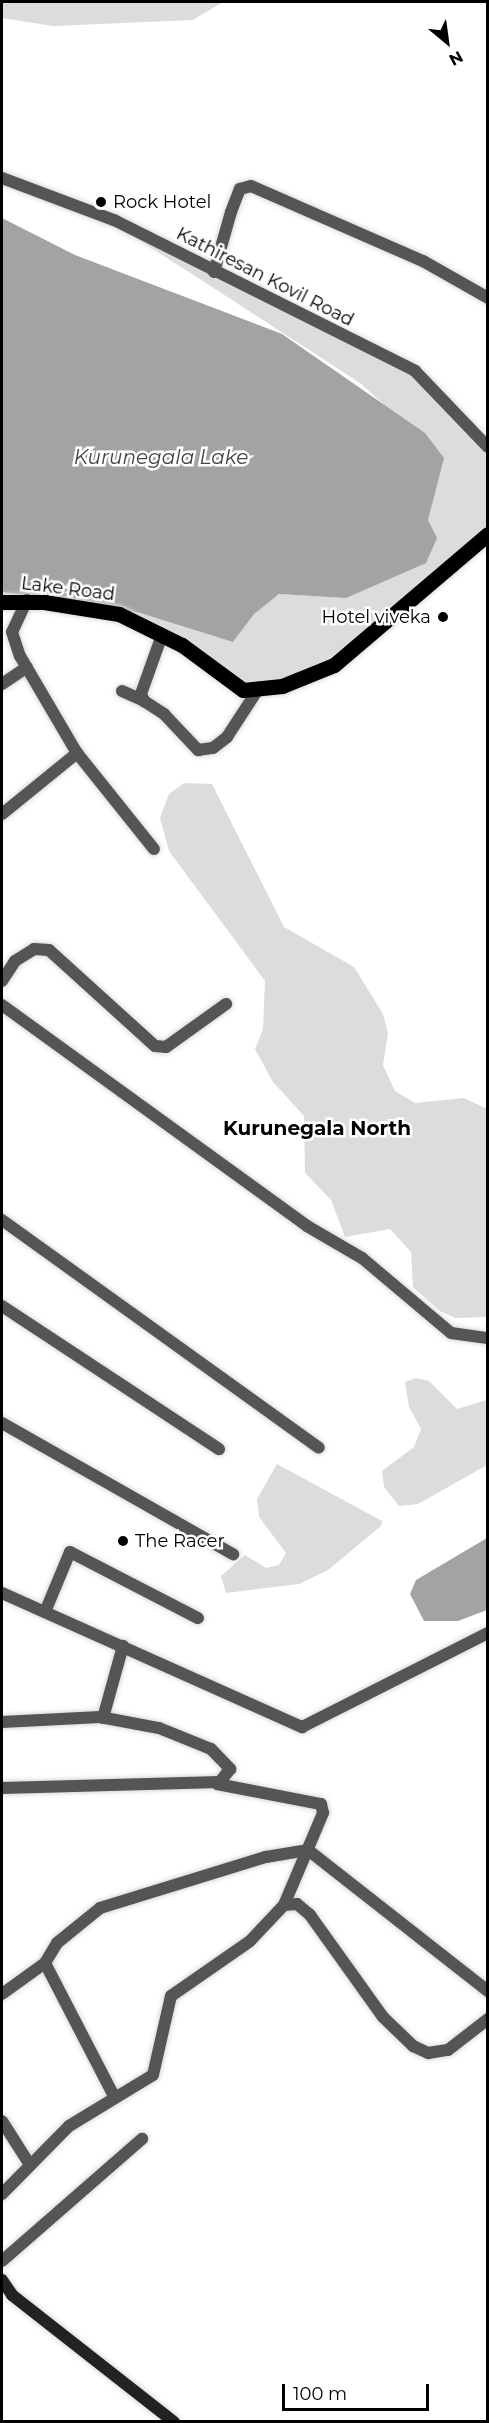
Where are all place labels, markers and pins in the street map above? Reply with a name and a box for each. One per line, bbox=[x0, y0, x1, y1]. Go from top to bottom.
place label: Rock Hotel bbox=[113, 191, 211, 213]
marker: Rock Hotel bbox=[94, 195, 108, 209]
place label: Hotel viveka bbox=[322, 606, 431, 628]
marker: Hotel viveka bbox=[436, 610, 450, 624]
place label: The Racer bbox=[135, 1530, 225, 1552]
marker: The Racer bbox=[116, 1534, 130, 1548]

